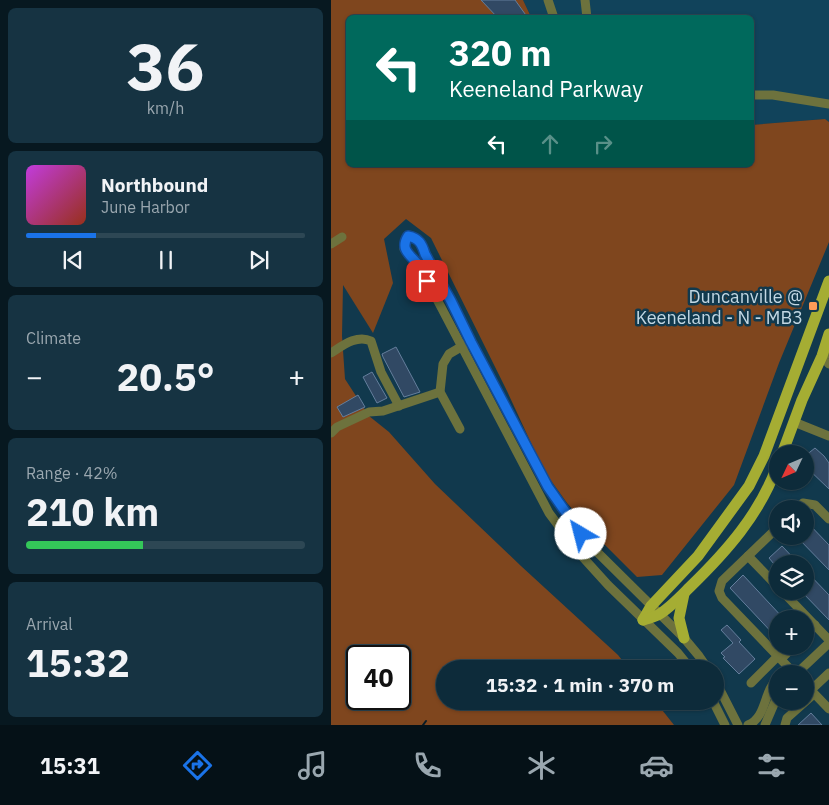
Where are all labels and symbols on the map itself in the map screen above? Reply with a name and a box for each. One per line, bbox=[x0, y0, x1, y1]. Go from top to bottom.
pin bbox=[406, 260, 448, 302]
place label: Duncanville @ Keeneland - N - MB3 bbox=[636, 285, 803, 329]
marker: Duncanville @ Keeneland - N - MB3 bbox=[807, 300, 819, 312]
north arrow bbox=[769, 445, 813, 490]
position arrow bbox=[554, 507, 606, 559]
speed limit sign: 40 bbox=[346, 645, 411, 710]

